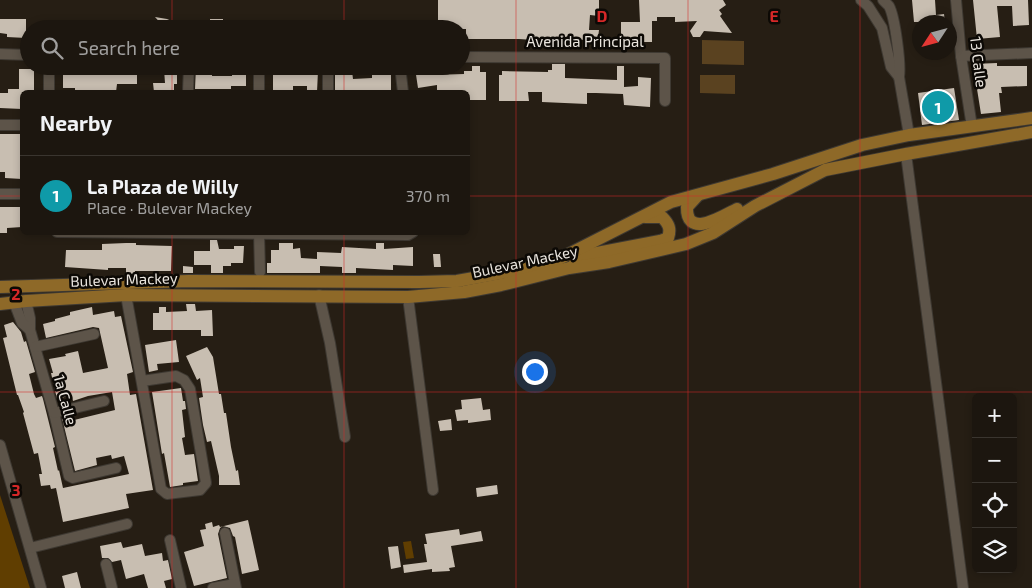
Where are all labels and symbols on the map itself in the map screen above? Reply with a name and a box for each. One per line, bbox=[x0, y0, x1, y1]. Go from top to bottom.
text: D bbox=[597, 6, 608, 25]
text: E bbox=[769, 6, 779, 25]
north arrow bbox=[912, 15, 957, 60]
street label: Avenida Principal bbox=[526, 32, 644, 50]
street label: 13 Calle bbox=[967, 35, 991, 88]
pin: 1 bbox=[922, 88, 954, 126]
street label: Bulevar Mackey bbox=[470, 241, 579, 281]
street label: Bulevar Mackey bbox=[70, 268, 178, 290]
text: 2 bbox=[11, 284, 21, 303]
your location bbox=[522, 359, 548, 385]
street label: 1a Calle bbox=[51, 373, 81, 427]
text: 3 bbox=[11, 480, 21, 499]

